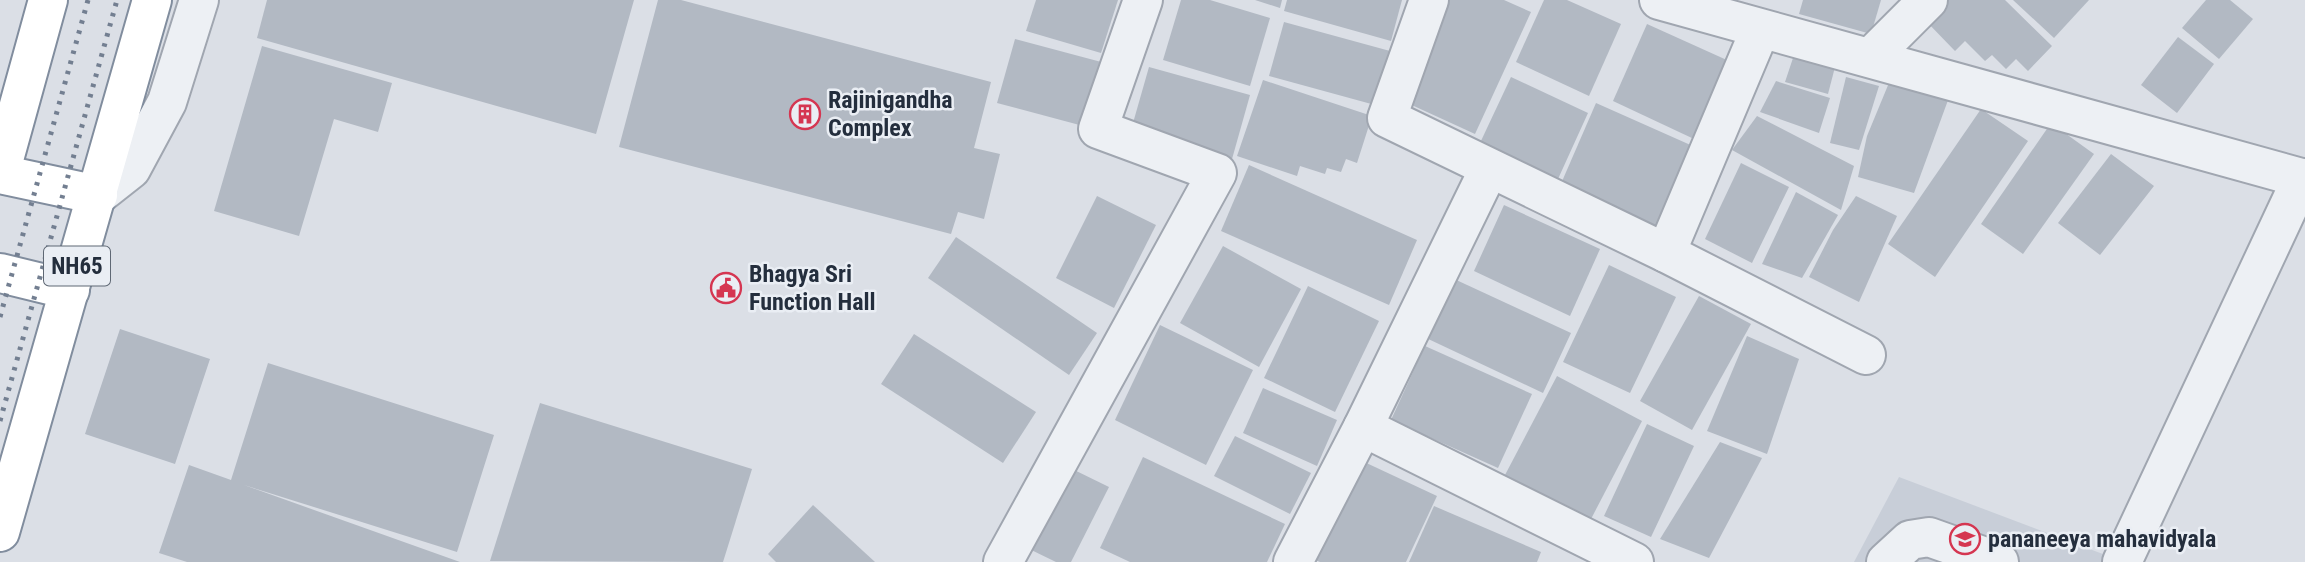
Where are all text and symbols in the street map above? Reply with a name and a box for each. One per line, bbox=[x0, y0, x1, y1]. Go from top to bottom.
place label: Rajinigandha Complex bbox=[828, 86, 953, 142]
building icon: Rajinigandha Complex bbox=[788, 97, 822, 131]
road number: NH65 bbox=[44, 246, 110, 286]
place label: Bhagya Sri Function Hall bbox=[749, 260, 876, 316]
public building icon: Bhagya Sri Function Hall bbox=[709, 271, 743, 305]
school or university icon: pananeeya mahavidyala bbox=[1948, 522, 1982, 556]
place label: pananeeya mahavidyala bbox=[1988, 525, 2216, 553]

